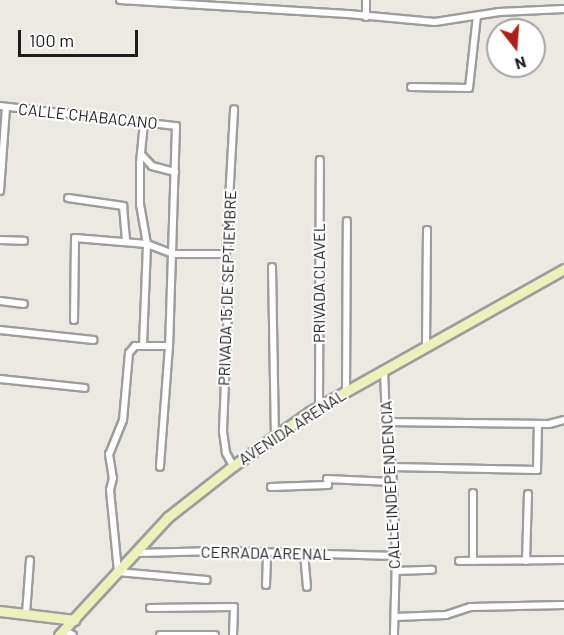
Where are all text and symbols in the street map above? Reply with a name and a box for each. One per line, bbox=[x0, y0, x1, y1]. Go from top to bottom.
scale bar bbox=[21, 18, 141, 56]
north arrow bbox=[486, 18, 546, 78]
text: 100 m bbox=[29, 29, 74, 51]
text: N bbox=[513, 53, 529, 74]
street label: CALLE CHABACANO bbox=[17, 99, 159, 133]
street label: PRIVADA 15 DE SEPTIEMBRE bbox=[214, 190, 240, 386]
street label: PRIVADA CLAVEL bbox=[309, 223, 329, 343]
street label: AVENIDA ARENAL bbox=[235, 385, 349, 469]
street label: CALLE INDEPENDENCIA bbox=[376, 400, 404, 570]
street label: CERRADA ARENAL bbox=[201, 542, 331, 564]

